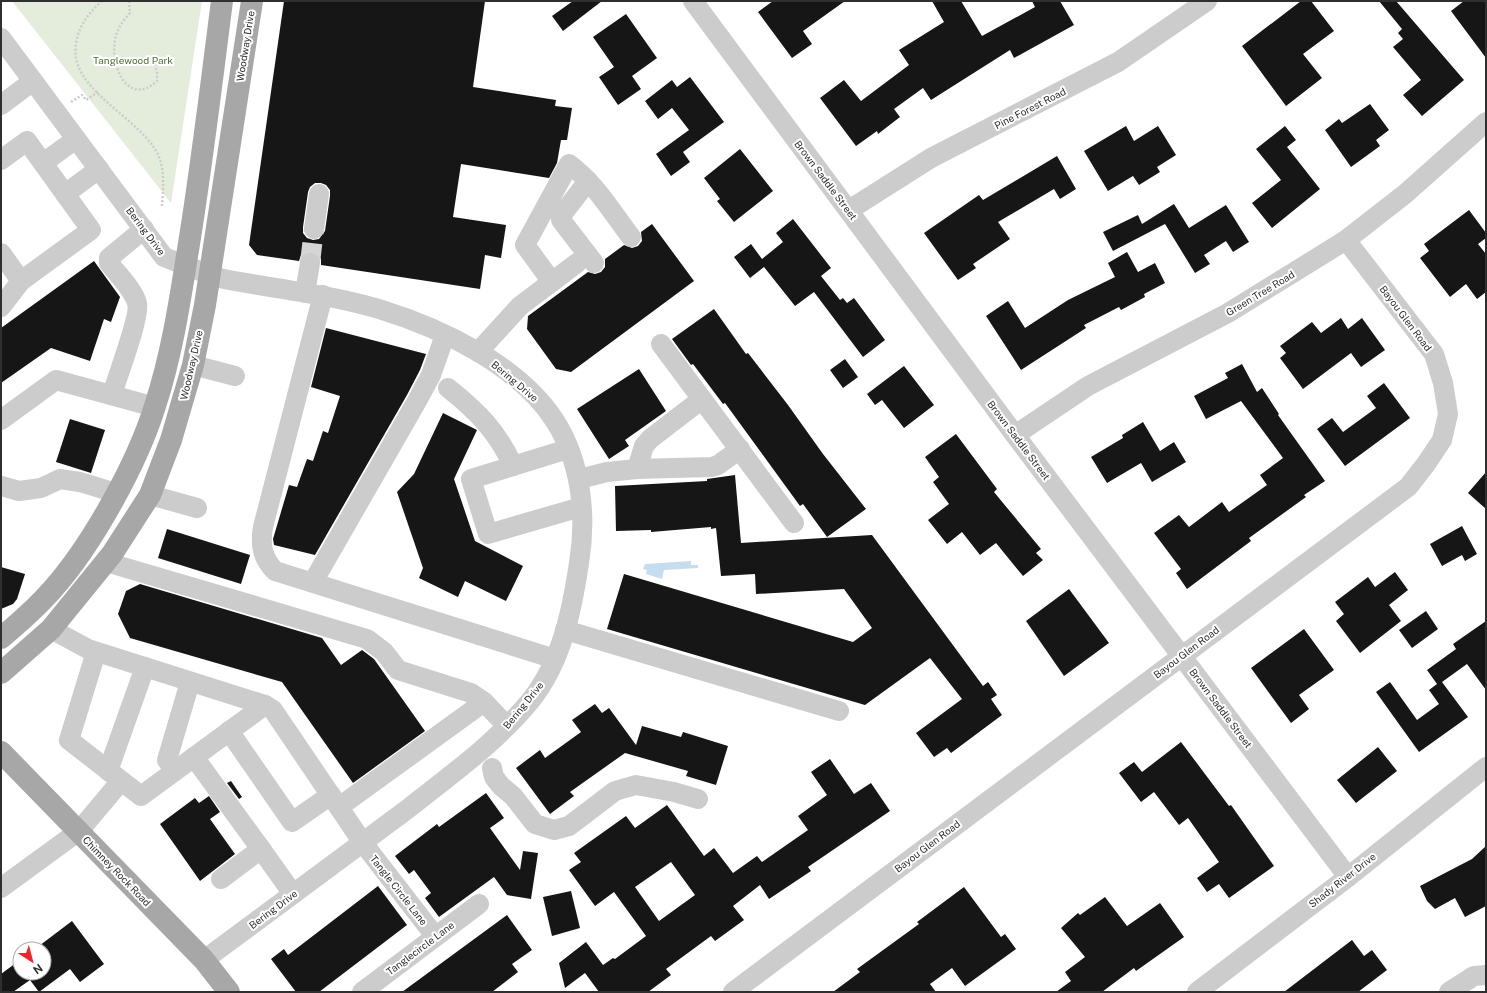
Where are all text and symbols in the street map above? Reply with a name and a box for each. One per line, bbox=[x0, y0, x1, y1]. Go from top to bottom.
street label: Woodway Drive bbox=[234, 10, 257, 82]
park label: Tanglewood Park bbox=[93, 54, 173, 66]
street label: Pine Forest Road bbox=[992, 85, 1068, 131]
street label: Brown Saddle Street bbox=[792, 138, 860, 222]
street label: Bering Drive bbox=[124, 205, 168, 258]
street label: Green Tree Road bbox=[1224, 268, 1296, 318]
street label: Bayou Glen Road bbox=[1377, 283, 1435, 353]
street label: Woodway Drive bbox=[177, 329, 205, 401]
street label: Bering Drive bbox=[489, 358, 541, 404]
street label: Brown Saddle Street bbox=[985, 398, 1053, 482]
street label: Bayou Glen Road bbox=[1151, 623, 1221, 681]
street label: Brown Saddle Street bbox=[1187, 666, 1255, 750]
street label: Bering Drive bbox=[500, 679, 546, 731]
street label: Bayou Glen Road bbox=[892, 817, 962, 875]
street label: Chimney Rock Road bbox=[81, 834, 153, 908]
street label: Shady River Drive bbox=[1306, 850, 1378, 910]
street label: Tangle Circle Lane bbox=[368, 853, 430, 928]
street label: Bering Drive bbox=[247, 887, 300, 931]
street label: Tanglecircle Lane bbox=[384, 918, 457, 977]
north arrow bbox=[12, 941, 52, 981]
text: N bbox=[31, 962, 45, 976]

